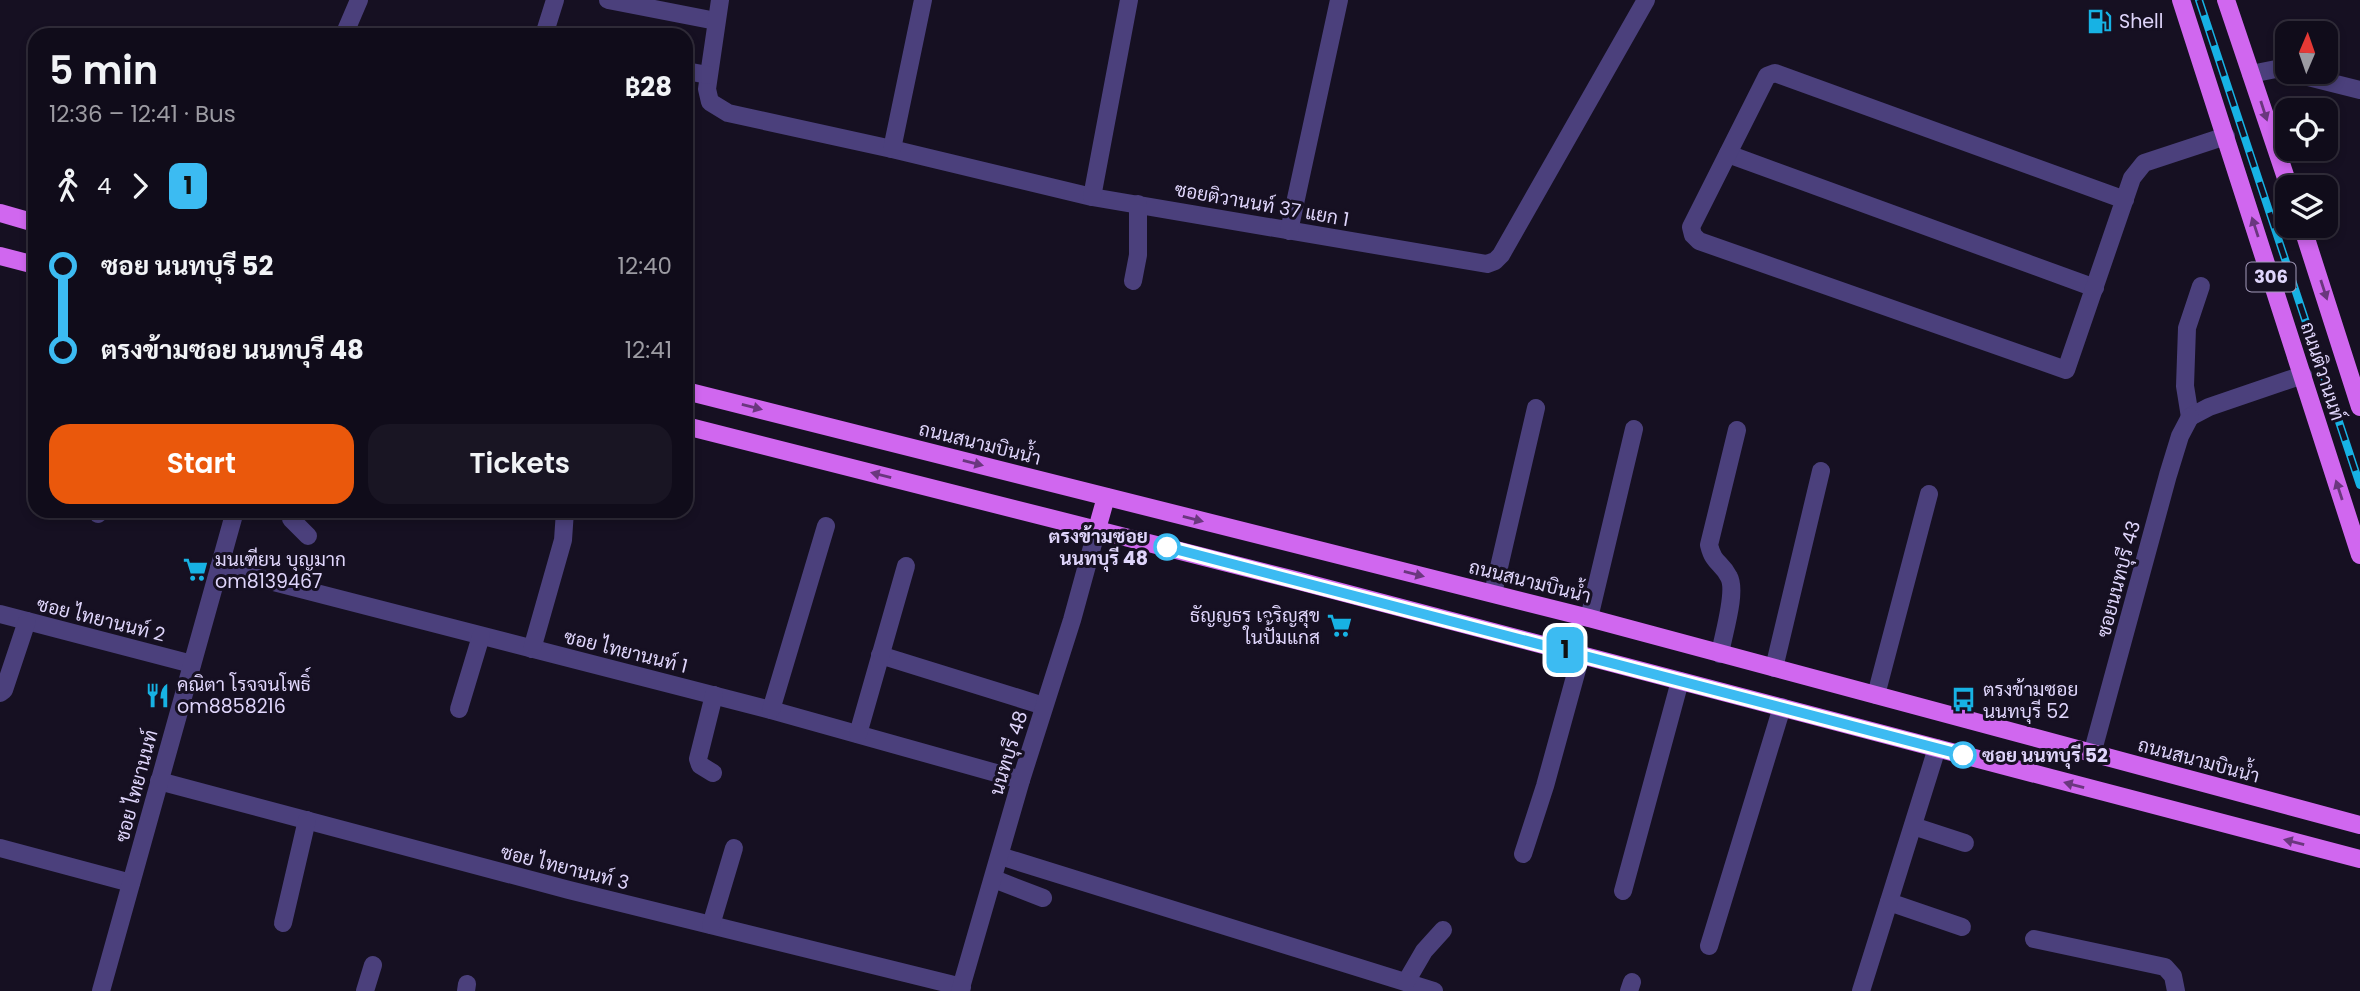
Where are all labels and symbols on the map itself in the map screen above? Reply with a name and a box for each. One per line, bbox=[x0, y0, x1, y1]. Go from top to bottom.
fuel station icon: Shell bbox=[2085, 7, 2113, 35]
place label: Shell bbox=[2119, 8, 2163, 35]
north arrow bbox=[2275, 21, 2338, 84]
one-way arrow bbox=[2259, 101, 2270, 122]
street label: ซอยติวานนท์ 37 แยก 1 bbox=[1173, 176, 1351, 233]
one-way arrow bbox=[2249, 216, 2260, 237]
road number: 306 bbox=[2246, 262, 2296, 292]
one-way arrow bbox=[2319, 280, 2329, 301]
street label: ถนนติวานนท์ bbox=[2294, 318, 2351, 424]
one-way arrow bbox=[741, 402, 763, 413]
street label: ถนนสนามบินน้ำ bbox=[916, 413, 1044, 472]
one-way arrow bbox=[962, 458, 984, 469]
one-way arrow bbox=[870, 469, 892, 480]
one-way arrow bbox=[2334, 480, 2344, 501]
one-way arrow bbox=[1183, 513, 1205, 524]
street label: ซอยนนทบุรี 43 bbox=[2090, 518, 2147, 641]
place label: ตรงข้ามซอย นนทบุรี 48 bbox=[1049, 523, 1148, 573]
marker: ตรงข้ามซอย นนทบุรี 48 bbox=[1154, 534, 1180, 560]
place label: มนเฑียน บุญมาก om8139467 bbox=[215, 546, 346, 595]
street label: ถนนสนามบินน้ำ bbox=[1466, 551, 1594, 610]
supermarket icon: มนเฑียน บุญมาก om8139467 bbox=[181, 556, 209, 584]
one-way arrow bbox=[1403, 569, 1425, 580]
street label: ซอย ไทยานนท์ 2 bbox=[34, 590, 168, 649]
place label: ธัญญธร เจริญสุข ในปั้มแกส bbox=[1190, 602, 1320, 651]
supermarket icon: ธัญญธร เจริญสุข ในปั้มแกส bbox=[1326, 612, 1354, 640]
street label: ซอย ไทยานนท์ 1 bbox=[561, 623, 691, 680]
line badge: 1 bbox=[1542, 627, 1588, 673]
place label: คณิตา โรจจนโพธิ์ om8858216 bbox=[177, 666, 311, 720]
place label: ตรงข้ามซอย นนทบุรี 52 bbox=[1983, 676, 2078, 725]
restaurant icon: คณิตา โรจจนโพธิ์ om8858216 bbox=[143, 681, 171, 709]
bus stop icon: ตรงข้ามซอย นนทบุรี 52 bbox=[1949, 686, 1977, 714]
street label: นนทบุรี 48 bbox=[983, 708, 1034, 799]
street label: ซอย ไทยานนท์ bbox=[109, 727, 164, 845]
street label: ถนนสนามบินน้ำ bbox=[2135, 729, 2263, 790]
marker: ซอย นนทบุรี 52 bbox=[1950, 742, 1976, 768]
place label: ซอย นนทบุรี 52 bbox=[1982, 742, 2108, 770]
one-way arrow bbox=[2063, 779, 2085, 790]
one-way arrow bbox=[2283, 836, 2305, 847]
street label: ซอย ไทยานนท์ 3 bbox=[498, 838, 632, 897]

